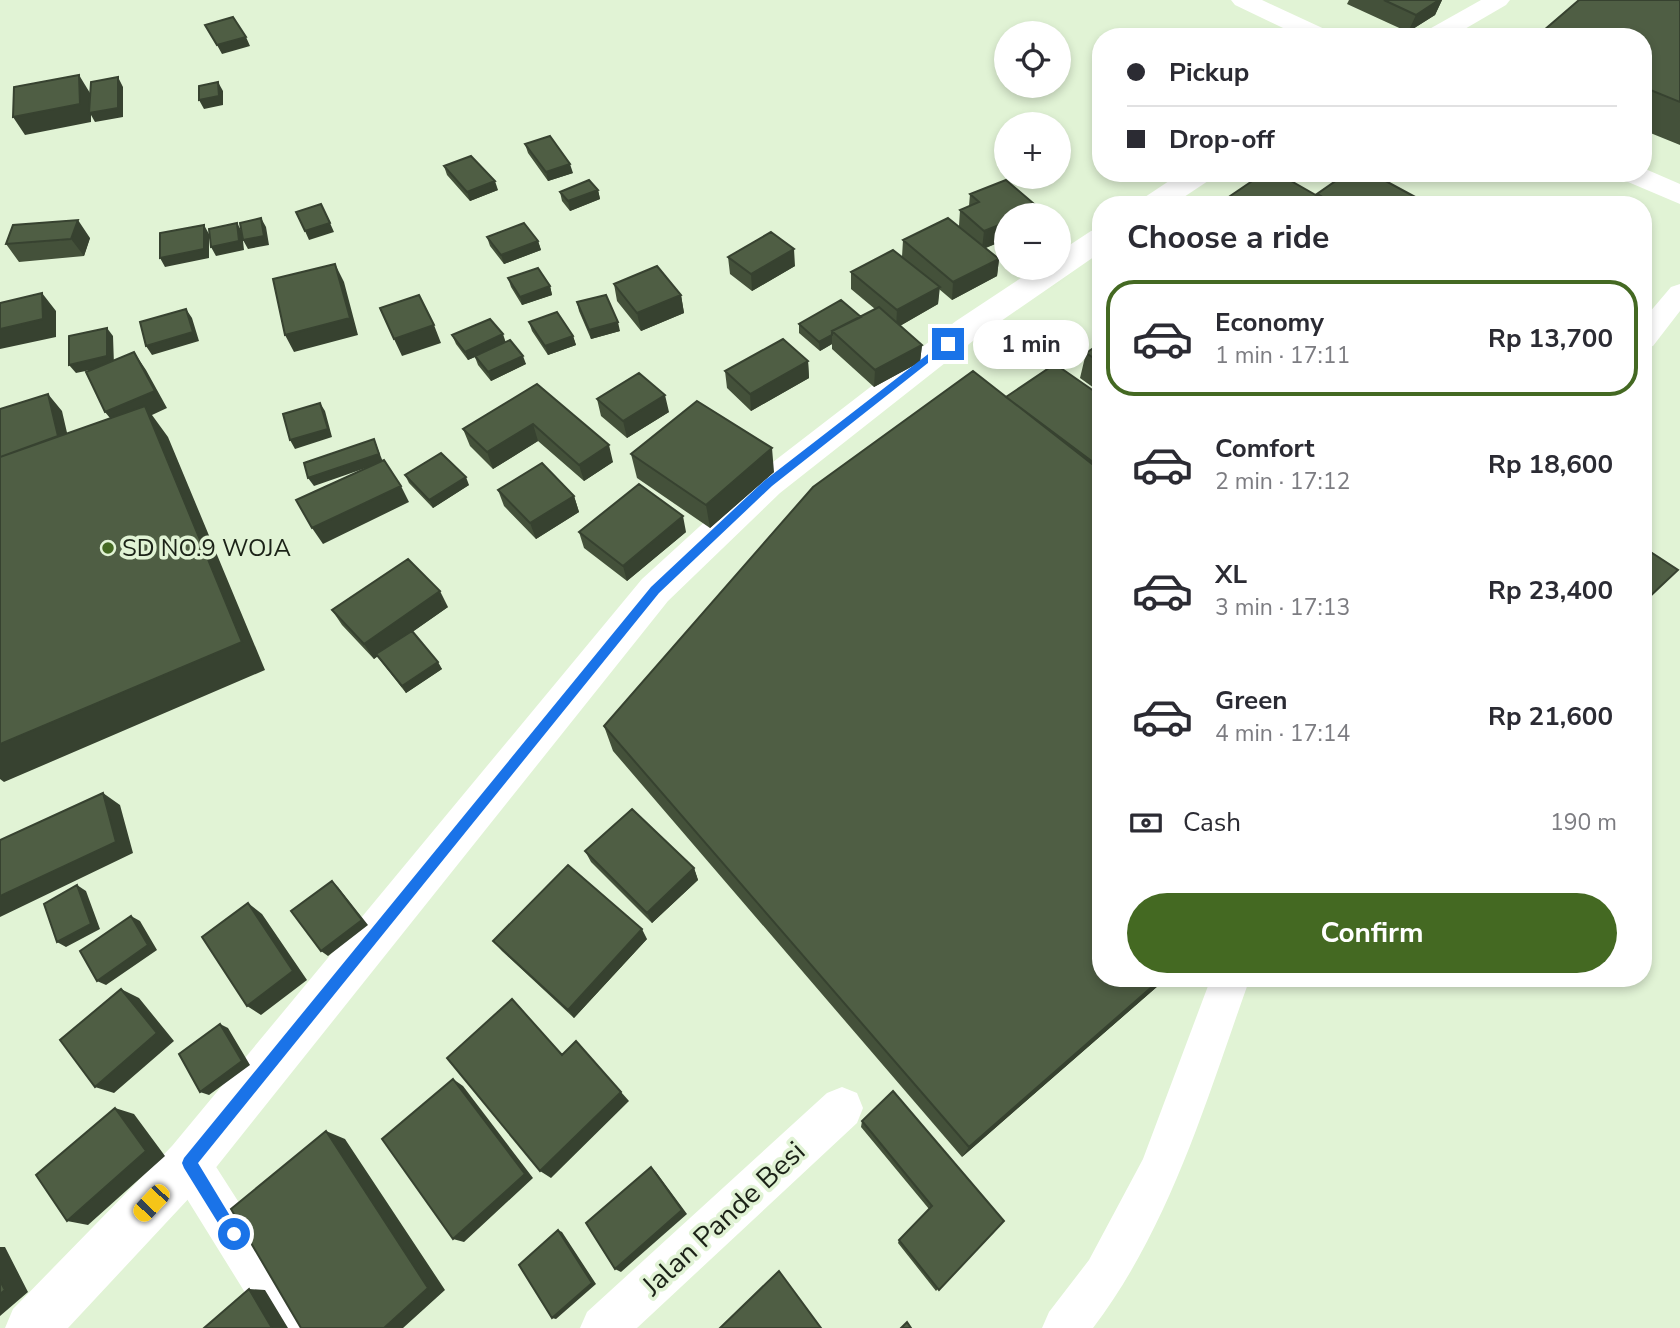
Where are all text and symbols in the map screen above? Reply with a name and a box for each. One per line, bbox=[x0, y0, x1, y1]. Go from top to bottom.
map controls bbox=[994, 21, 1071, 280]
button: locate bbox=[994, 21, 1071, 98]
text: Pickup bbox=[1169, 55, 1249, 90]
button: + bbox=[994, 112, 1071, 189]
text: Drop-off bbox=[1169, 122, 1275, 157]
button: − bbox=[994, 203, 1071, 280]
text: Choose a ride bbox=[1127, 216, 1329, 259]
text: Economy bbox=[1215, 305, 1324, 340]
icon: car bbox=[1131, 307, 1194, 370]
callout: 1 min bbox=[972, 320, 1088, 368]
text: Rp 13,700 bbox=[1488, 321, 1613, 356]
route end bbox=[932, 328, 964, 360]
text: 1 min bbox=[1001, 329, 1061, 360]
text: 1 min · 17:11 bbox=[1215, 340, 1350, 371]
text: Comfort bbox=[1215, 431, 1315, 466]
icon: car bbox=[1131, 433, 1194, 496]
text: Rp 18,600 bbox=[1488, 447, 1613, 482]
text: 2 min · 17:12 bbox=[1215, 466, 1350, 497]
place label: SD NO.9 WOJA bbox=[122, 532, 292, 564]
marker: SD NO.9 WOJA bbox=[100, 540, 116, 556]
text: XL bbox=[1215, 557, 1247, 592]
icon: car bbox=[1131, 559, 1194, 622]
text: Rp 23,400 bbox=[1488, 573, 1613, 608]
text: 3 min · 17:13 bbox=[1215, 592, 1350, 623]
text: Green bbox=[1215, 683, 1288, 718]
icon: car bbox=[1131, 685, 1194, 748]
text: Rp 21,600 bbox=[1488, 699, 1613, 734]
text: 4 min · 17:14 bbox=[1215, 718, 1350, 749]
icon: cash bbox=[1127, 804, 1165, 842]
text: Cash bbox=[1183, 805, 1241, 840]
text: 190 m bbox=[1550, 807, 1617, 838]
button: Confirm bbox=[1127, 893, 1617, 973]
street label: Jalan Pande Besi bbox=[633, 1133, 813, 1305]
car bbox=[129, 1180, 174, 1226]
route start bbox=[218, 1218, 250, 1250]

